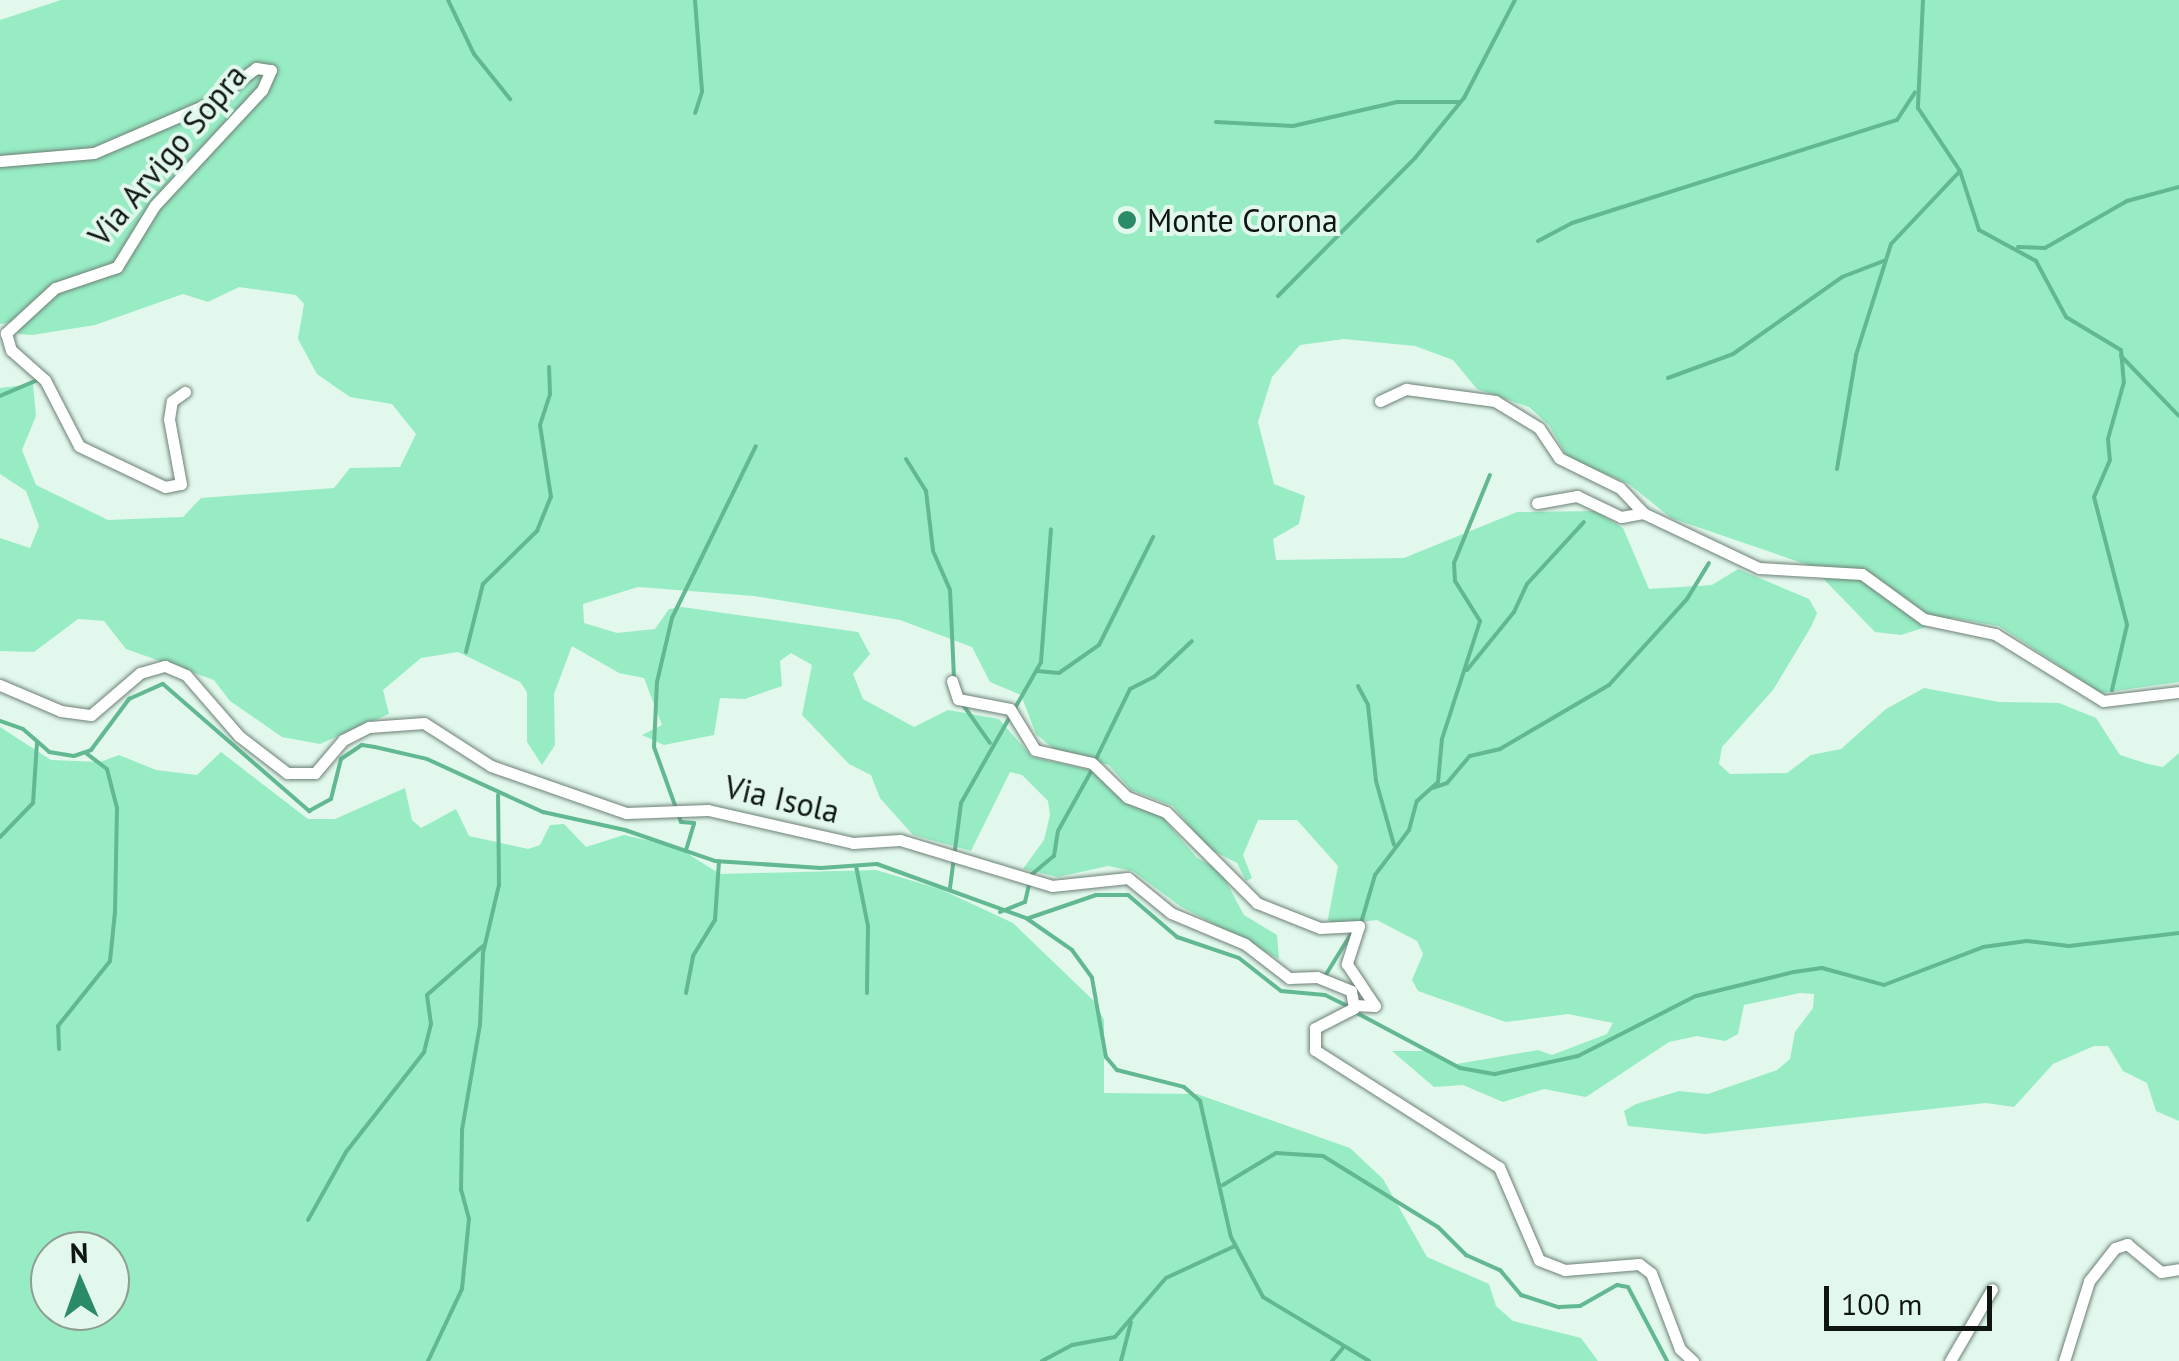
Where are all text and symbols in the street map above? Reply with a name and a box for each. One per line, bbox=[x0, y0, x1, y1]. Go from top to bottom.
street label: Via Arvigo Sopra bbox=[80, 56, 254, 254]
place label: Monte Corona bbox=[1147, 201, 1338, 239]
marker: Monte Corona bbox=[1116, 209, 1138, 231]
street label: Via Isola bbox=[721, 767, 843, 831]
north arrow bbox=[30, 1231, 130, 1331]
text: N bbox=[69, 1234, 89, 1271]
scale bar bbox=[1829, 1266, 1996, 1328]
text: 100 m bbox=[1841, 1284, 1922, 1323]

